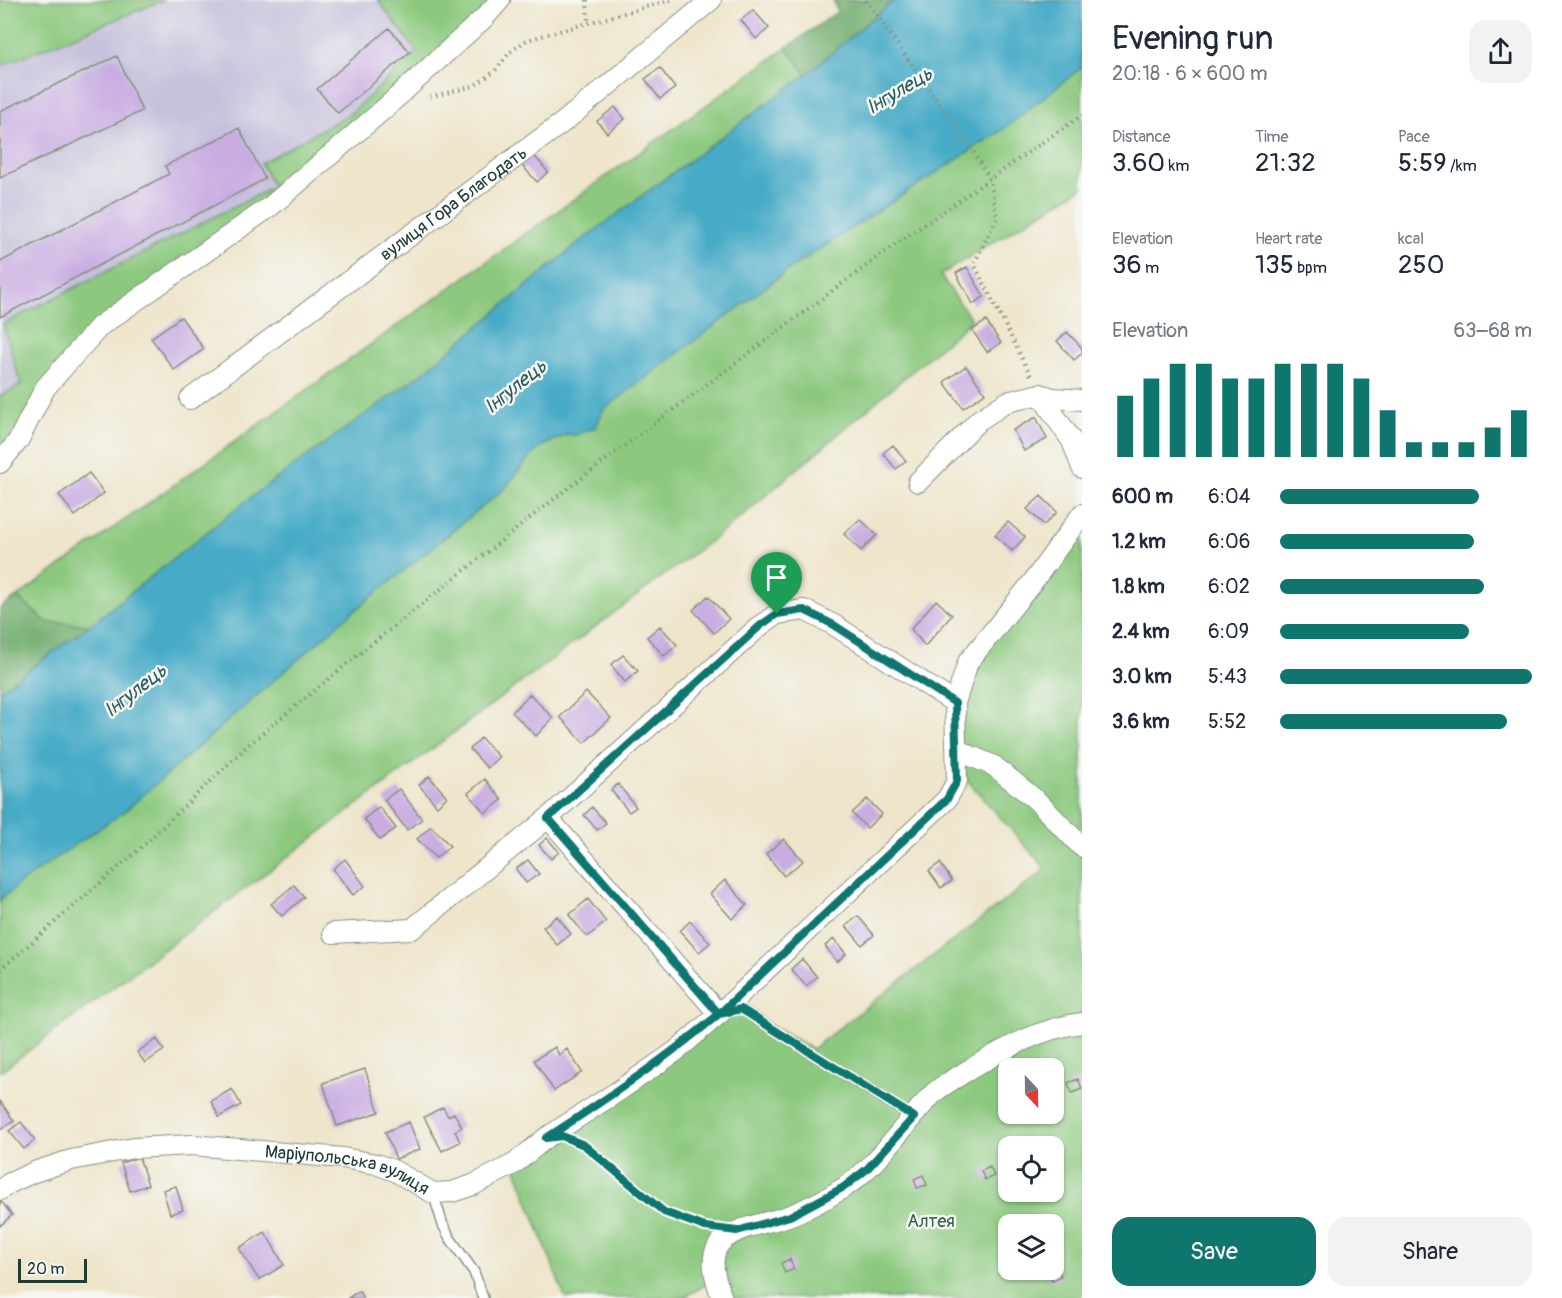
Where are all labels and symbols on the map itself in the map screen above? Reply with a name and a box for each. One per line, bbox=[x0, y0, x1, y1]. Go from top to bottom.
water label: Інгулець bbox=[861, 60, 938, 120]
street label: вулиця Гора Благодать bbox=[375, 142, 532, 266]
water label: Інгулець bbox=[479, 353, 552, 419]
pin bbox=[751, 552, 802, 614]
water label: Інгулець bbox=[99, 658, 172, 723]
north arrow bbox=[998, 1058, 1064, 1124]
street label: Маріупольська вулиця bbox=[264, 1140, 433, 1200]
park label: Алтея bbox=[907, 1210, 955, 1233]
scale bar bbox=[18, 1256, 87, 1284]

